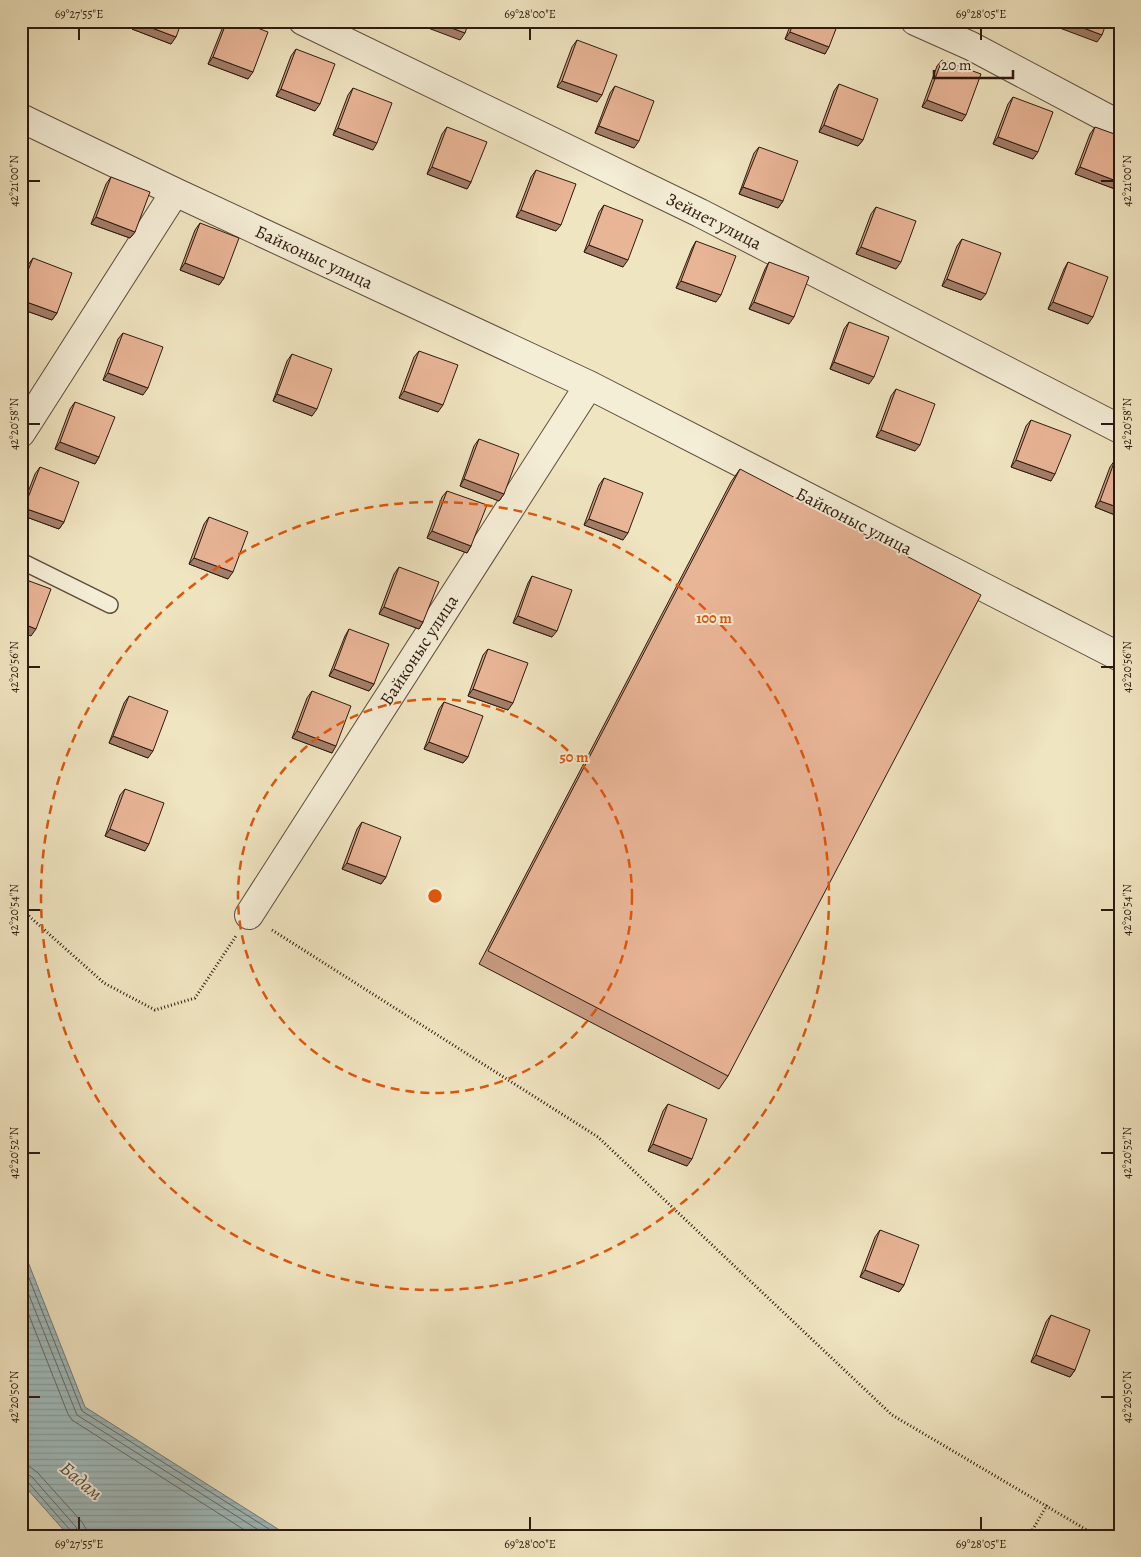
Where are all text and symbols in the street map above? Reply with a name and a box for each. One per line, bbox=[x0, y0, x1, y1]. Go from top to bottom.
text: 69°27'55"E bbox=[55, 6, 103, 22]
text: 69°28'00"E bbox=[504, 6, 556, 22]
text: 69°28'05"E bbox=[956, 6, 1006, 22]
scale bar bbox=[934, 48, 1012, 80]
text: 20 m bbox=[941, 55, 972, 75]
text: 42°21'00"N bbox=[6, 155, 22, 207]
text: 42°21'00"N bbox=[1119, 155, 1135, 207]
street label: Зейнет улица bbox=[662, 187, 767, 256]
street label: Байконыс улица bbox=[251, 219, 377, 295]
text: 42°20'58"N bbox=[6, 398, 22, 450]
text: 42°20'58"N bbox=[1119, 398, 1135, 450]
street label: Байконыс улица bbox=[792, 481, 917, 561]
street label: Байконыс улица bbox=[374, 589, 464, 710]
text: 100 m bbox=[696, 608, 732, 628]
text: 42°20'56"N bbox=[6, 641, 22, 693]
text: 42°20'56"N bbox=[1119, 641, 1135, 693]
text: 50 m bbox=[559, 747, 589, 767]
text: 42°20'54"N bbox=[6, 884, 22, 936]
text: 42°20'54"N bbox=[1119, 884, 1135, 936]
centre of rings bbox=[426, 887, 444, 905]
text: 42°20'52"N bbox=[6, 1127, 22, 1179]
text: 42°20'52"N bbox=[1119, 1127, 1135, 1179]
text: 42°20'50"N bbox=[6, 1370, 22, 1423]
text: 42°20'50"N bbox=[1119, 1370, 1135, 1423]
water label: Бадам bbox=[54, 1456, 108, 1507]
text: 69°27'55"E bbox=[55, 1536, 103, 1552]
text: 69°28'00"E bbox=[504, 1536, 556, 1552]
text: 69°28'05"E bbox=[956, 1536, 1006, 1552]

